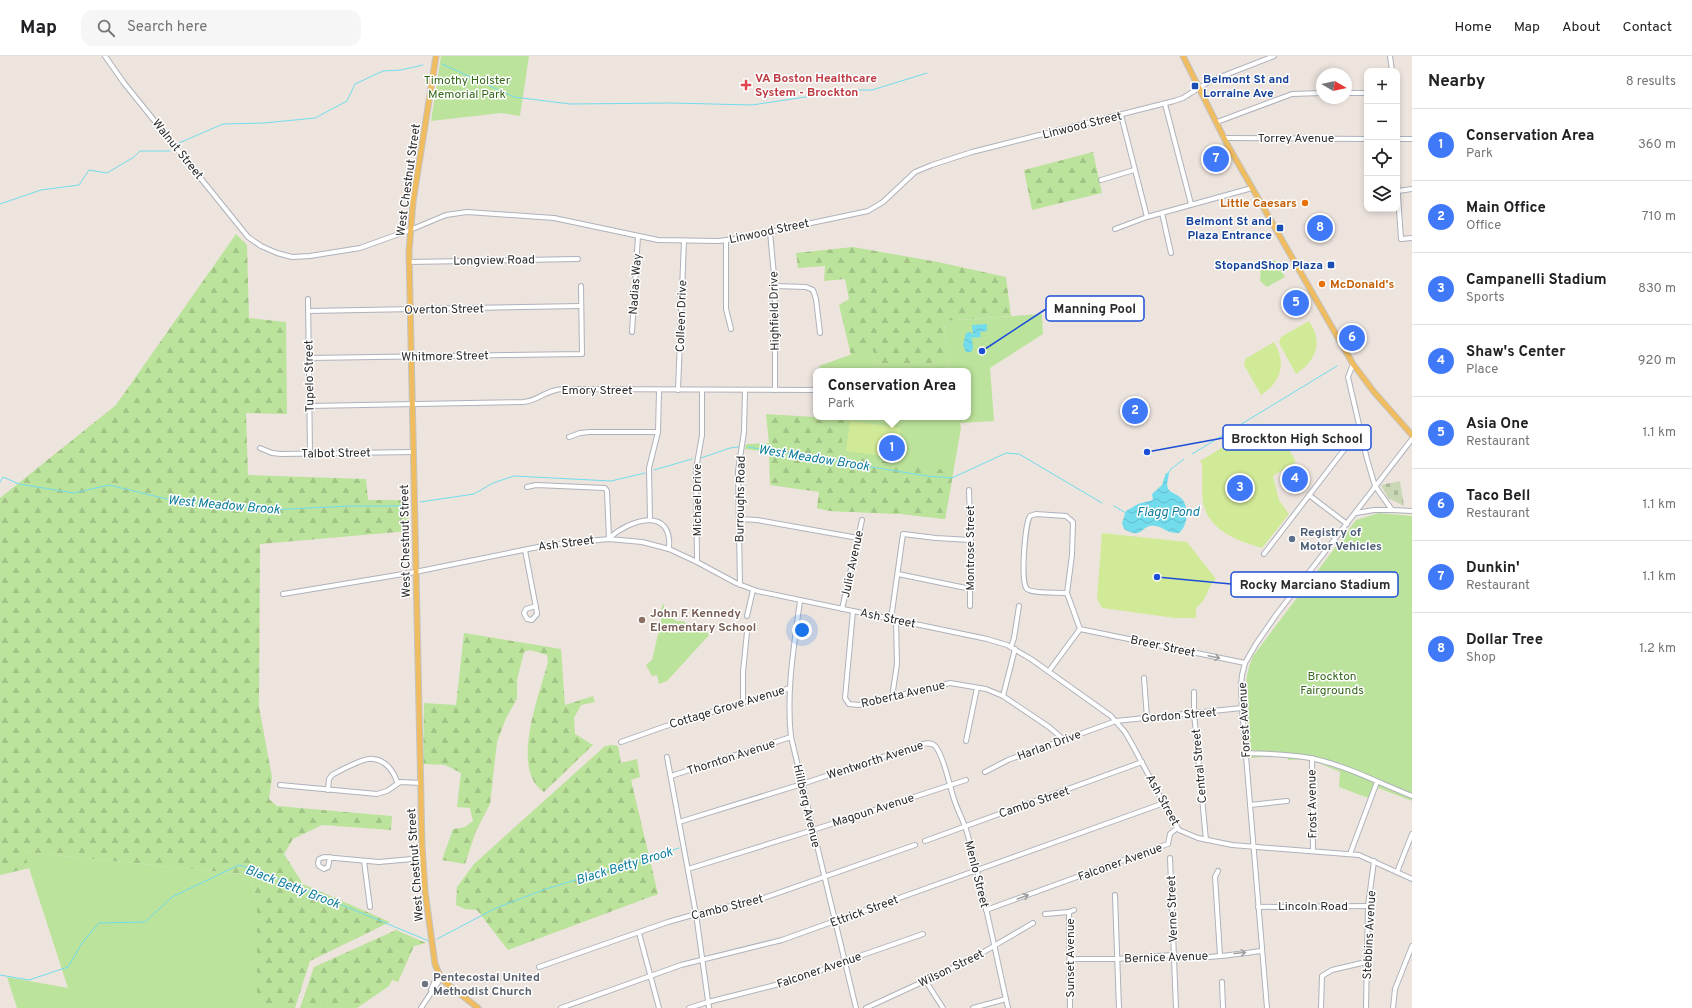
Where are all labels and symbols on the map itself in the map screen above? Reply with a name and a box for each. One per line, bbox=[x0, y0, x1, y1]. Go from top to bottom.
north arrow bbox=[1316, 68, 1352, 104]
place label: VA Boston Healthcare System - Brockton bbox=[755, 71, 877, 101]
place label: Belmont St and Lorraine Ave bbox=[1203, 72, 1289, 102]
park label: Timothy Holster Memorial Park bbox=[424, 73, 511, 103]
marker: VA Boston Healthcare System - Brockton bbox=[740, 79, 752, 91]
marker: Belmont St and Lorraine Ave bbox=[1190, 81, 1200, 91]
street label: Linwood Street bbox=[1041, 108, 1124, 144]
street label: Walnut Street bbox=[148, 116, 206, 183]
street label: West Chestnut Street bbox=[393, 123, 425, 237]
street label: Torrey Avenue bbox=[1258, 131, 1334, 147]
pin: 7 bbox=[1203, 144, 1229, 174]
place label: Little Caesars bbox=[1220, 196, 1297, 212]
marker: Little Caesars bbox=[1300, 198, 1310, 208]
pin: 8 bbox=[1307, 213, 1333, 243]
place label: Belmont St and Plaza Entrance bbox=[1186, 214, 1272, 244]
street label: Linwood Street bbox=[728, 216, 811, 248]
marker: Belmont St and Plaza Entrance bbox=[1275, 223, 1285, 233]
street label: Longview Road bbox=[453, 252, 535, 270]
street label: Nadias Way bbox=[626, 253, 646, 315]
place label: StopandShop Plaza bbox=[1214, 258, 1323, 274]
marker: StopandShop Plaza bbox=[1326, 260, 1336, 270]
street label: Highfield Drive bbox=[766, 271, 784, 351]
place label: McDonald's bbox=[1330, 277, 1394, 293]
marker: McDonald's bbox=[1317, 279, 1327, 289]
street label: Colleen Drive bbox=[673, 280, 691, 352]
pin: 5 bbox=[1283, 288, 1309, 318]
callout: Manning Pool bbox=[1046, 296, 1144, 321]
street label: Overton Street bbox=[404, 301, 484, 319]
text: Manning Pool bbox=[1054, 302, 1136, 318]
pin: 6 bbox=[1339, 323, 1365, 353]
street label: Tupelo Street bbox=[301, 340, 319, 412]
street label: Whitmore Street bbox=[401, 348, 489, 366]
street label: Emory Street bbox=[561, 383, 633, 399]
pin: 2 bbox=[1122, 396, 1148, 426]
callout: Brockton High School bbox=[1223, 425, 1371, 450]
text: Brockton High School bbox=[1231, 432, 1363, 448]
pin: 1 bbox=[879, 433, 905, 463]
water label: West Meadow Brook bbox=[757, 442, 871, 476]
street label: Talbot Street bbox=[301, 445, 371, 463]
street label: Burroughs Road bbox=[732, 455, 750, 543]
street label: Michael Drive bbox=[690, 464, 706, 536]
pin: 4 bbox=[1282, 464, 1308, 494]
pin: 3 bbox=[1227, 473, 1253, 503]
street label: West Chestnut Street bbox=[397, 484, 415, 598]
water label: West Meadow Brook bbox=[167, 493, 281, 519]
street label: Montrose Street bbox=[963, 505, 979, 591]
water label: Flagg Pond bbox=[1137, 505, 1200, 521]
place label: Registry of Motor Vehicles bbox=[1300, 525, 1382, 555]
street label: Julie Avenue bbox=[838, 529, 868, 599]
street label: Ash Street bbox=[537, 533, 595, 555]
marker: Registry of Motor Vehicles bbox=[1287, 534, 1297, 544]
callout: Rocky Marciano Stadium bbox=[1231, 572, 1398, 597]
text: Rocky Marciano Stadium bbox=[1240, 578, 1390, 594]
street label: Ash Street bbox=[859, 605, 917, 633]
place label: John F. Kennedy Elementary School bbox=[650, 606, 756, 636]
marker: John F. Kennedy Elementary School bbox=[637, 615, 647, 625]
your location bbox=[792, 620, 812, 640]
street label: Breer Street bbox=[1129, 632, 1197, 662]
one-way arrow bbox=[1207, 653, 1220, 661]
park label: Brockton Fairgrounds bbox=[1300, 669, 1364, 699]
street label: Roberta Avenue bbox=[860, 678, 947, 712]
street label: Forest Avenue bbox=[1235, 682, 1255, 758]
street label: Cottage Grove Avenue bbox=[668, 683, 787, 733]
street label: Gordon Street bbox=[1141, 705, 1217, 727]
street label: Harlan Drive bbox=[1015, 727, 1083, 765]
street label: Central Street bbox=[1189, 728, 1211, 804]
street label: Thornton Avenue bbox=[685, 736, 778, 780]
street label: Wentworth Avenue bbox=[825, 738, 926, 784]
street label: Hillberg Avenue bbox=[789, 763, 823, 849]
street label: Frost Avenue bbox=[1304, 769, 1322, 839]
street label: Ash Street bbox=[1141, 772, 1183, 829]
street label: Cambo Street bbox=[997, 783, 1072, 823]
street label: Magoun Avenue bbox=[830, 790, 916, 832]
street label: West Chestnut Street bbox=[404, 808, 428, 922]
street label: Menlo Street bbox=[960, 839, 992, 910]
street label: Falconer Avenue bbox=[1076, 840, 1165, 886]
water label: Black Betty Brook bbox=[574, 844, 675, 889]
water label: Black Betty Brook bbox=[243, 862, 342, 913]
street label: Verne Street bbox=[1164, 875, 1182, 943]
street label: Stebbins Avenue bbox=[1360, 890, 1380, 980]
street label: Cambo Street bbox=[689, 891, 765, 925]
street label: Ettrick Street bbox=[828, 892, 901, 932]
one-way arrow bbox=[1016, 893, 1029, 900]
street label: Lincoln Road bbox=[1278, 899, 1348, 915]
street label: Sunset Avenue bbox=[1063, 918, 1079, 998]
street label: Wilson Street bbox=[916, 946, 987, 992]
street label: Falconer Avenue bbox=[775, 949, 864, 993]
street label: Bernice Avenue bbox=[1124, 949, 1208, 967]
one-way arrow bbox=[1233, 950, 1246, 957]
place label: Pentecostal United Methodist Church bbox=[433, 970, 540, 1000]
marker: Pentecostal United Methodist Church bbox=[420, 979, 430, 989]

